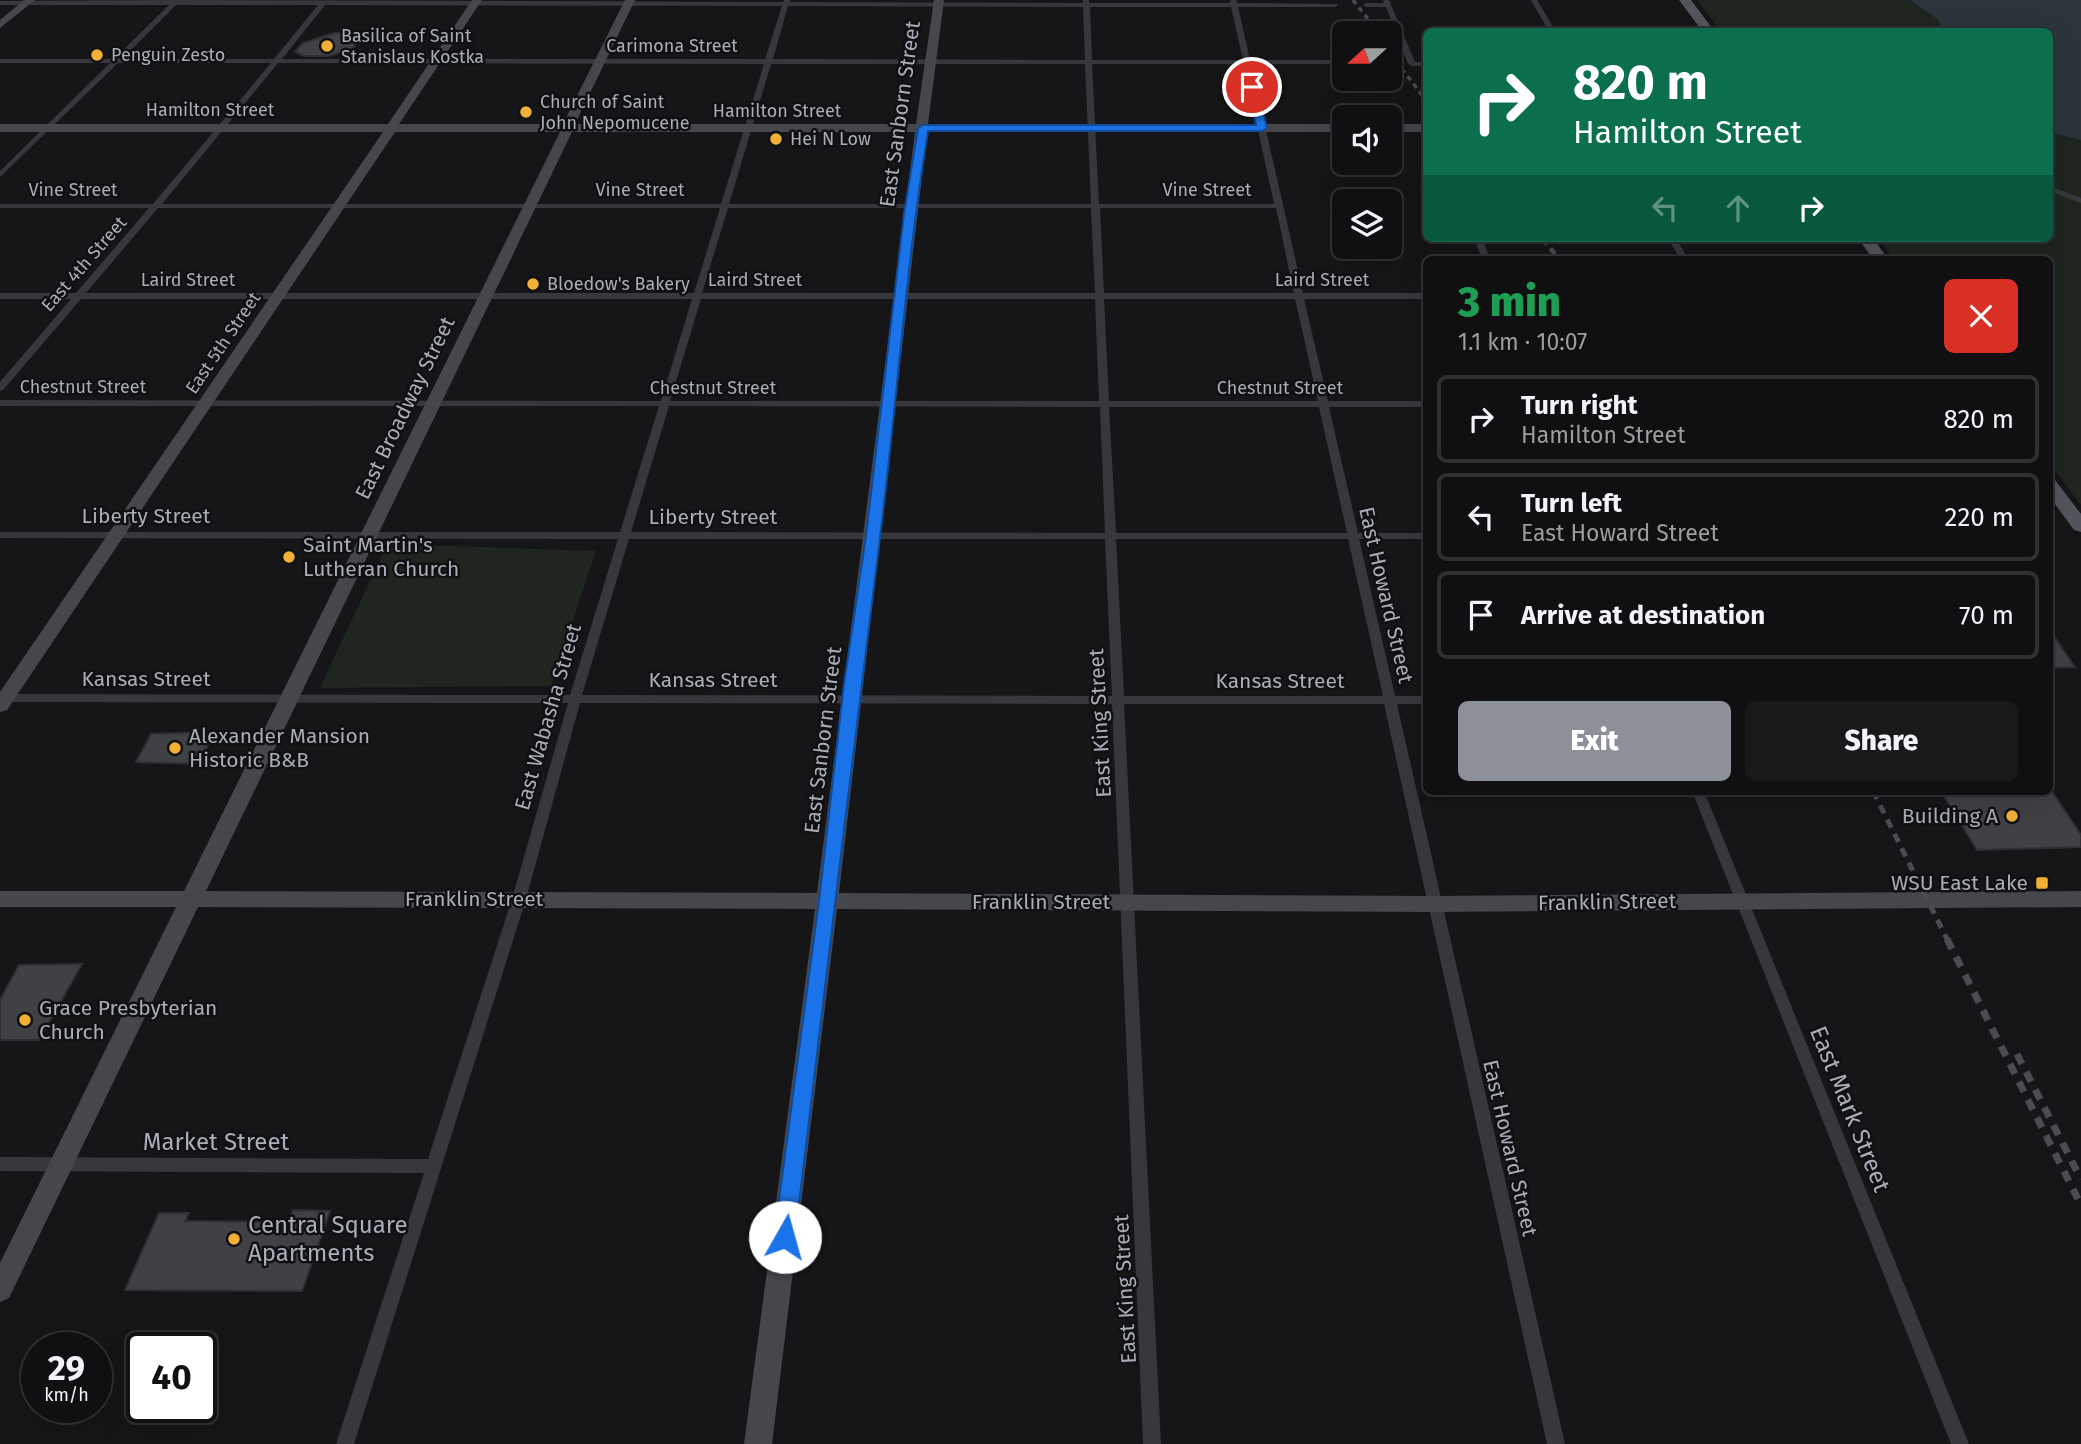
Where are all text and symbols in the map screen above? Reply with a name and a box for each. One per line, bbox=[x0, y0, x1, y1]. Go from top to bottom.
street label: East Sanborn Street bbox=[874, 19, 926, 209]
north arrow bbox=[1332, 21, 1402, 91]
map controls bbox=[1332, 21, 1402, 259]
place label: Basilica of Saint Stanislaus Kostka bbox=[341, 25, 484, 68]
street label: Carimona Street bbox=[606, 35, 738, 57]
marker: Basilica of Saint Stanislaus Kostka bbox=[319, 38, 335, 54]
place label: Penguin Zesto bbox=[111, 44, 225, 66]
marker: Penguin Zesto bbox=[89, 47, 105, 63]
text: 820 m bbox=[1573, 53, 1708, 112]
icon: right bbox=[1458, 56, 1549, 147]
pin bbox=[1222, 57, 1282, 117]
icon: arrive bbox=[1233, 68, 1271, 106]
place label: Church of Saint John Nepomucene bbox=[540, 91, 690, 134]
street label: Hamilton Street bbox=[146, 99, 275, 121]
street label: Hamilton Street bbox=[713, 100, 842, 122]
marker: Church of Saint John Nepomucene bbox=[518, 104, 534, 120]
button: sound bbox=[1332, 105, 1402, 175]
text: Hamilton Street bbox=[1573, 113, 1802, 151]
place label: Hei N Low bbox=[790, 128, 871, 150]
marker: Hei N Low bbox=[768, 131, 784, 147]
street label: Vine Street bbox=[28, 179, 118, 201]
street label: Vine Street bbox=[595, 179, 685, 201]
street label: Vine Street bbox=[1162, 179, 1252, 201]
button: layers bbox=[1332, 189, 1402, 259]
icon: left bbox=[1646, 189, 1684, 227]
icon: ahead bbox=[1719, 189, 1757, 227]
icon: right bbox=[1792, 189, 1830, 227]
street label: East 4th Street bbox=[37, 212, 132, 316]
street label: Laird Street bbox=[141, 269, 236, 291]
street label: Laird Street bbox=[708, 269, 803, 291]
street label: Laird Street bbox=[1275, 269, 1370, 291]
place label: Bloedow's Bakery bbox=[547, 273, 690, 295]
marker: Bloedow's Bakery bbox=[525, 276, 541, 292]
text: 3 min bbox=[1458, 277, 1561, 327]
button: close bbox=[1944, 279, 2018, 353]
street label: East 5th Street bbox=[181, 287, 265, 398]
street label: East Broadway Street bbox=[349, 312, 461, 504]
text: 1.1 km · 10:07 bbox=[1458, 328, 1587, 356]
street label: Chestnut Street bbox=[20, 376, 147, 398]
street label: Chestnut Street bbox=[650, 377, 777, 399]
street label: Chestnut Street bbox=[1217, 377, 1344, 399]
text: Turn right bbox=[1521, 390, 1638, 421]
icon: right bbox=[1462, 400, 1500, 438]
text: 820 m bbox=[1943, 404, 2014, 435]
text: Hamilton Street bbox=[1521, 421, 1685, 449]
text: Turn left bbox=[1521, 488, 1622, 519]
icon: left bbox=[1462, 498, 1500, 536]
text: 220 m bbox=[1945, 502, 2014, 533]
street label: Liberty Street bbox=[82, 503, 211, 529]
street label: Liberty Street bbox=[649, 504, 778, 530]
street label: East Howard Street bbox=[1353, 504, 1419, 686]
text: East Howard Street bbox=[1521, 519, 1719, 547]
place label: Saint Martin's Lutheran Church bbox=[303, 532, 459, 582]
marker: Saint Martin's Lutheran Church bbox=[281, 549, 297, 565]
icon: arrive bbox=[1462, 596, 1500, 634]
text: Arrive at destination bbox=[1521, 600, 1765, 631]
text: 70 m bbox=[1959, 600, 2014, 631]
street label: East Wabasha Street bbox=[509, 620, 587, 813]
street label: East Sanborn Street bbox=[799, 645, 847, 835]
street label: East King Street bbox=[1083, 647, 1117, 798]
street label: Kansas Street bbox=[81, 666, 211, 692]
street label: Kansas Street bbox=[648, 667, 778, 693]
street label: Kansas Street bbox=[1215, 668, 1345, 694]
button: Exit bbox=[1458, 701, 1731, 781]
button: Share bbox=[1745, 701, 2018, 781]
place label: Alexander Mansion Historic B&B bbox=[189, 723, 370, 773]
marker: Alexander Mansion Historic B&B bbox=[167, 740, 183, 756]
place label: Building A bbox=[1902, 803, 1998, 829]
marker: Building A bbox=[2004, 808, 2020, 824]
place label: WSU East Lake bbox=[1891, 870, 2028, 896]
marker: WSU East Lake bbox=[2034, 875, 2050, 891]
street label: Franklin Street bbox=[405, 886, 544, 912]
street label: Franklin Street bbox=[1538, 888, 1677, 916]
street label: Franklin Street bbox=[972, 889, 1111, 915]
place label: Grace Presbyterian Church bbox=[39, 995, 217, 1045]
marker: Grace Presbyterian Church bbox=[17, 1012, 33, 1028]
street label: East Mark Street bbox=[1804, 1022, 1896, 1196]
street label: East Howard Street bbox=[1477, 1057, 1543, 1239]
street label: Market Street bbox=[143, 1128, 289, 1156]
position arrow bbox=[748, 1200, 822, 1274]
place label: Central Square Apartments bbox=[248, 1211, 407, 1267]
street label: East King Street bbox=[1108, 1213, 1142, 1364]
marker: Central Square Apartments bbox=[226, 1231, 242, 1247]
speed limit sign: 40 bbox=[126, 1332, 217, 1423]
text: 29 bbox=[48, 1347, 85, 1389]
text: km/h bbox=[44, 1384, 89, 1406]

